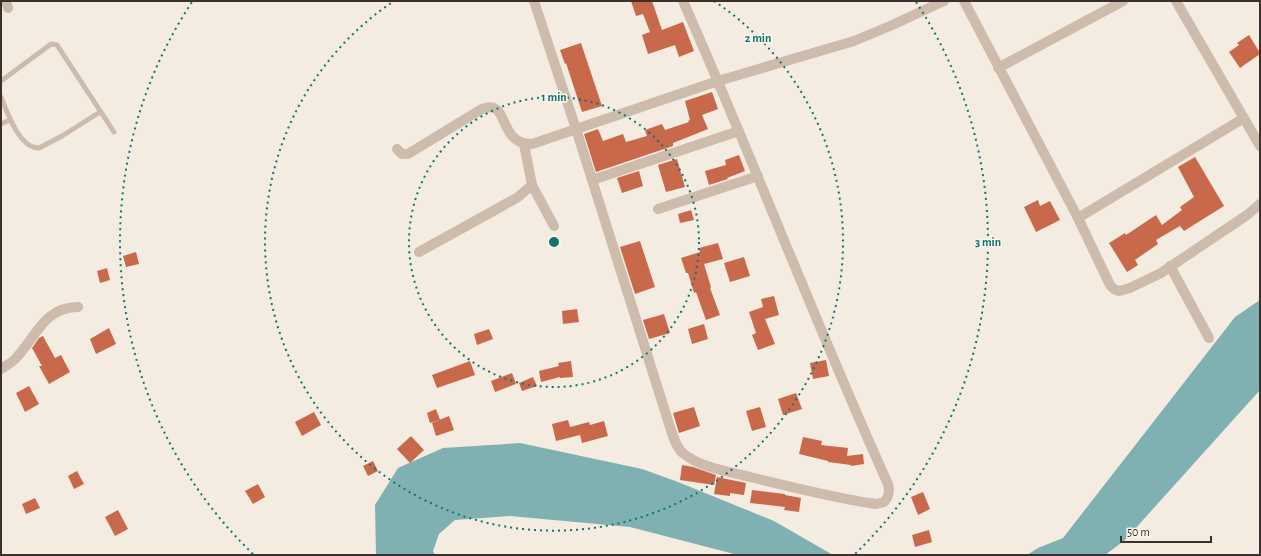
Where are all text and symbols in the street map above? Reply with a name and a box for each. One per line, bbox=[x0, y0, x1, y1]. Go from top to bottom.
text: 2 min bbox=[745, 32, 771, 44]
text: 1 min bbox=[541, 91, 567, 103]
centre of rings bbox=[547, 235, 561, 249]
text: 3 min bbox=[975, 236, 1001, 248]
scale bar bbox=[1121, 518, 1211, 544]
text: 50 m bbox=[1127, 526, 1150, 538]

